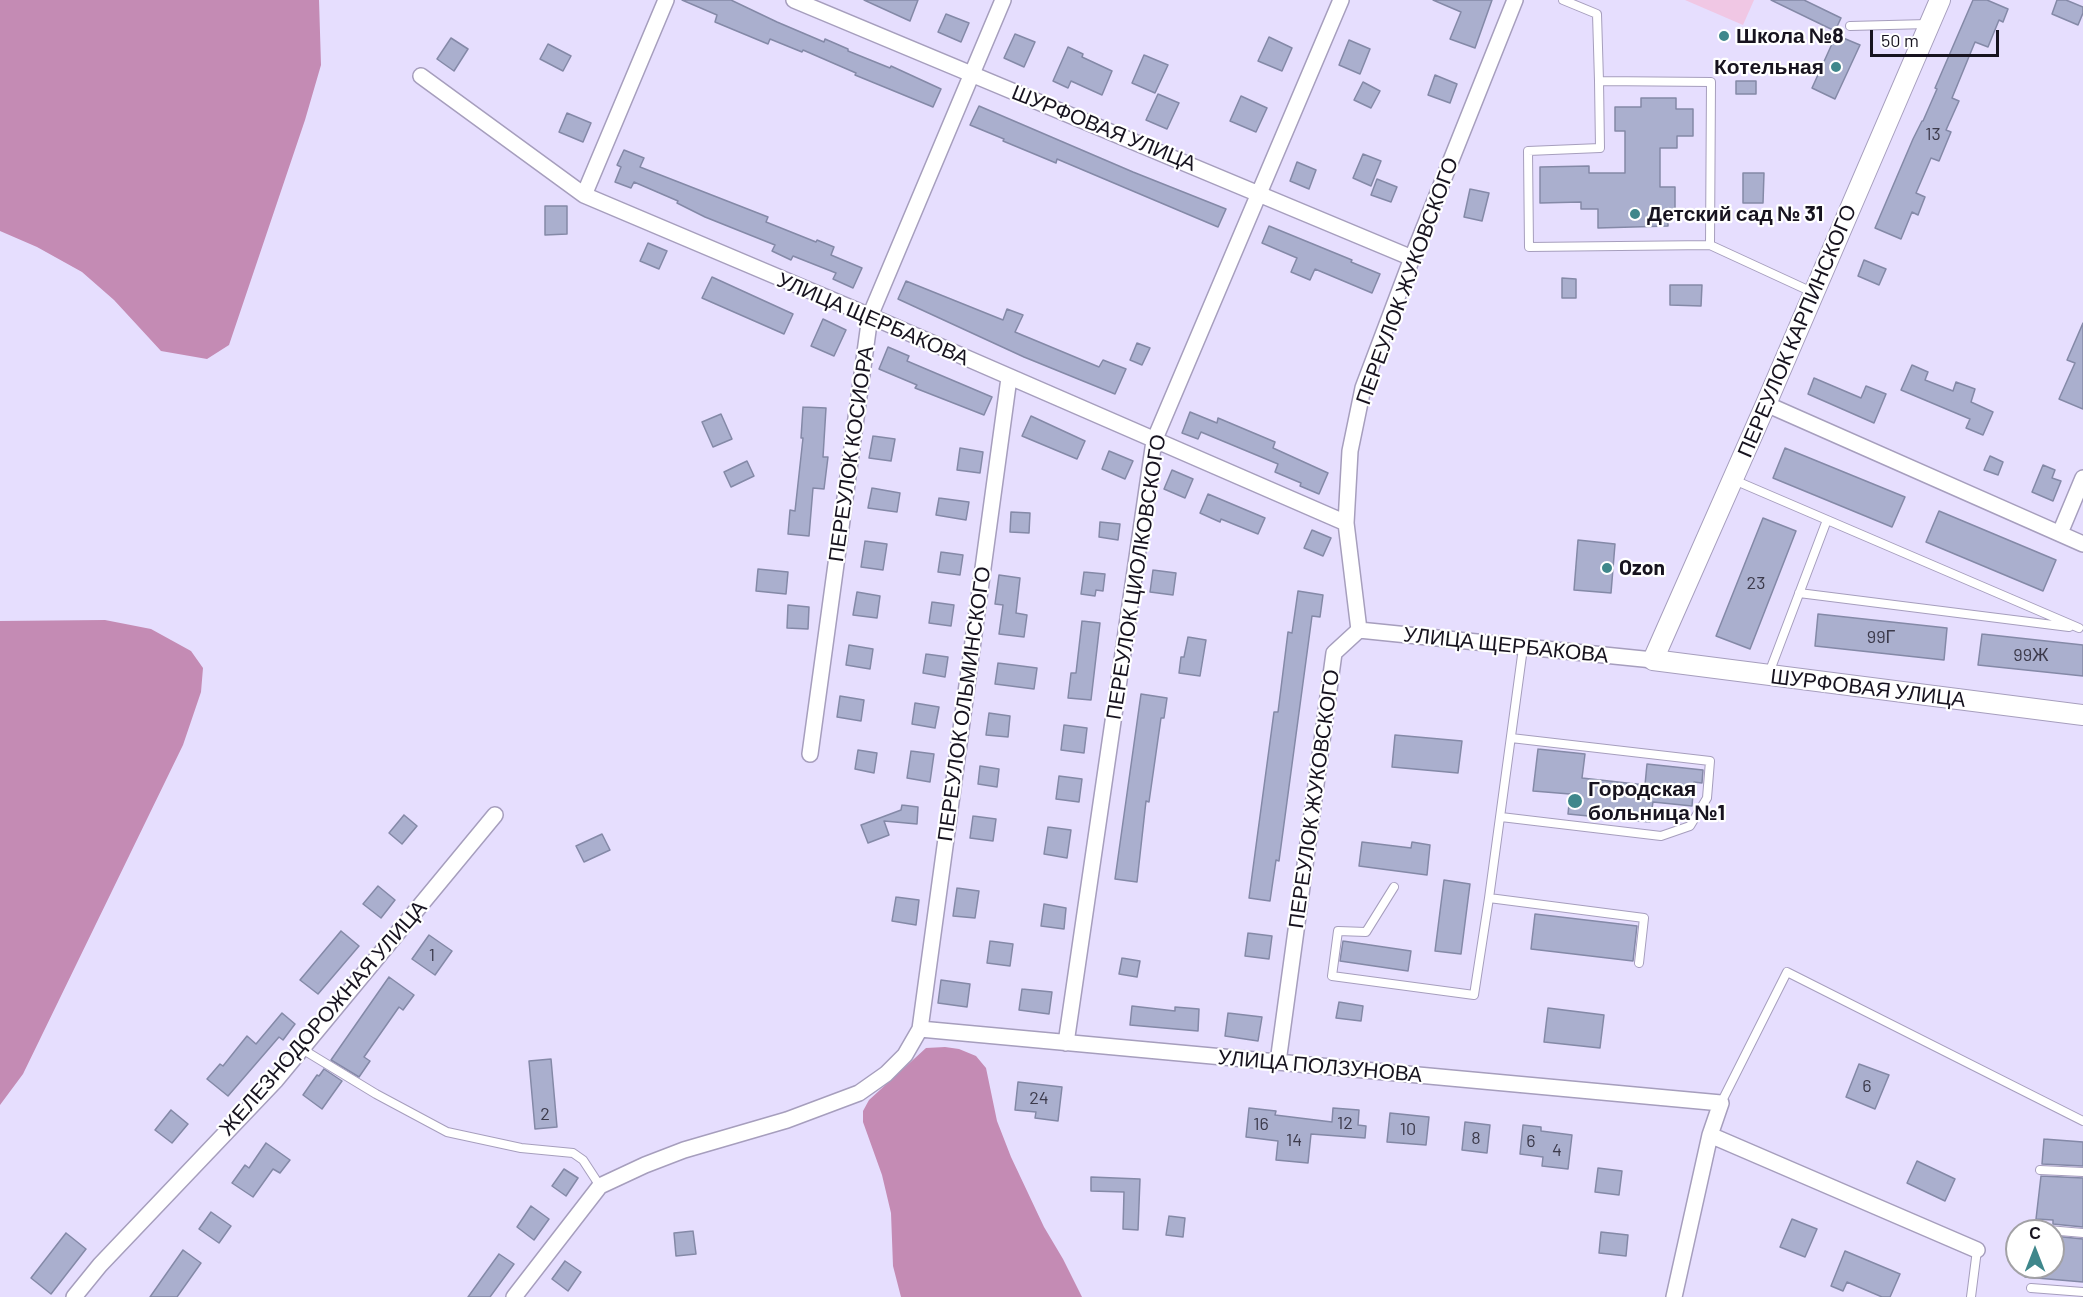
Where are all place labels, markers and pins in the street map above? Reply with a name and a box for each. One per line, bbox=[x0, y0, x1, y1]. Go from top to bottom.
place label: Школа №8 bbox=[1736, 23, 1844, 49]
marker: Школа №8 bbox=[1717, 29, 1731, 43]
place label: Котельная bbox=[1714, 54, 1824, 80]
marker: Котельная bbox=[1829, 60, 1843, 74]
place label: Детский сад № 31 bbox=[1647, 201, 1823, 227]
marker: Детский сад № 31 bbox=[1628, 207, 1642, 221]
place label: Ozon bbox=[1619, 555, 1665, 581]
marker: Ozon bbox=[1600, 561, 1614, 575]
place label: Городская больница №1 bbox=[1588, 776, 1725, 826]
marker: Городская больница №1 bbox=[1566, 792, 1584, 810]

